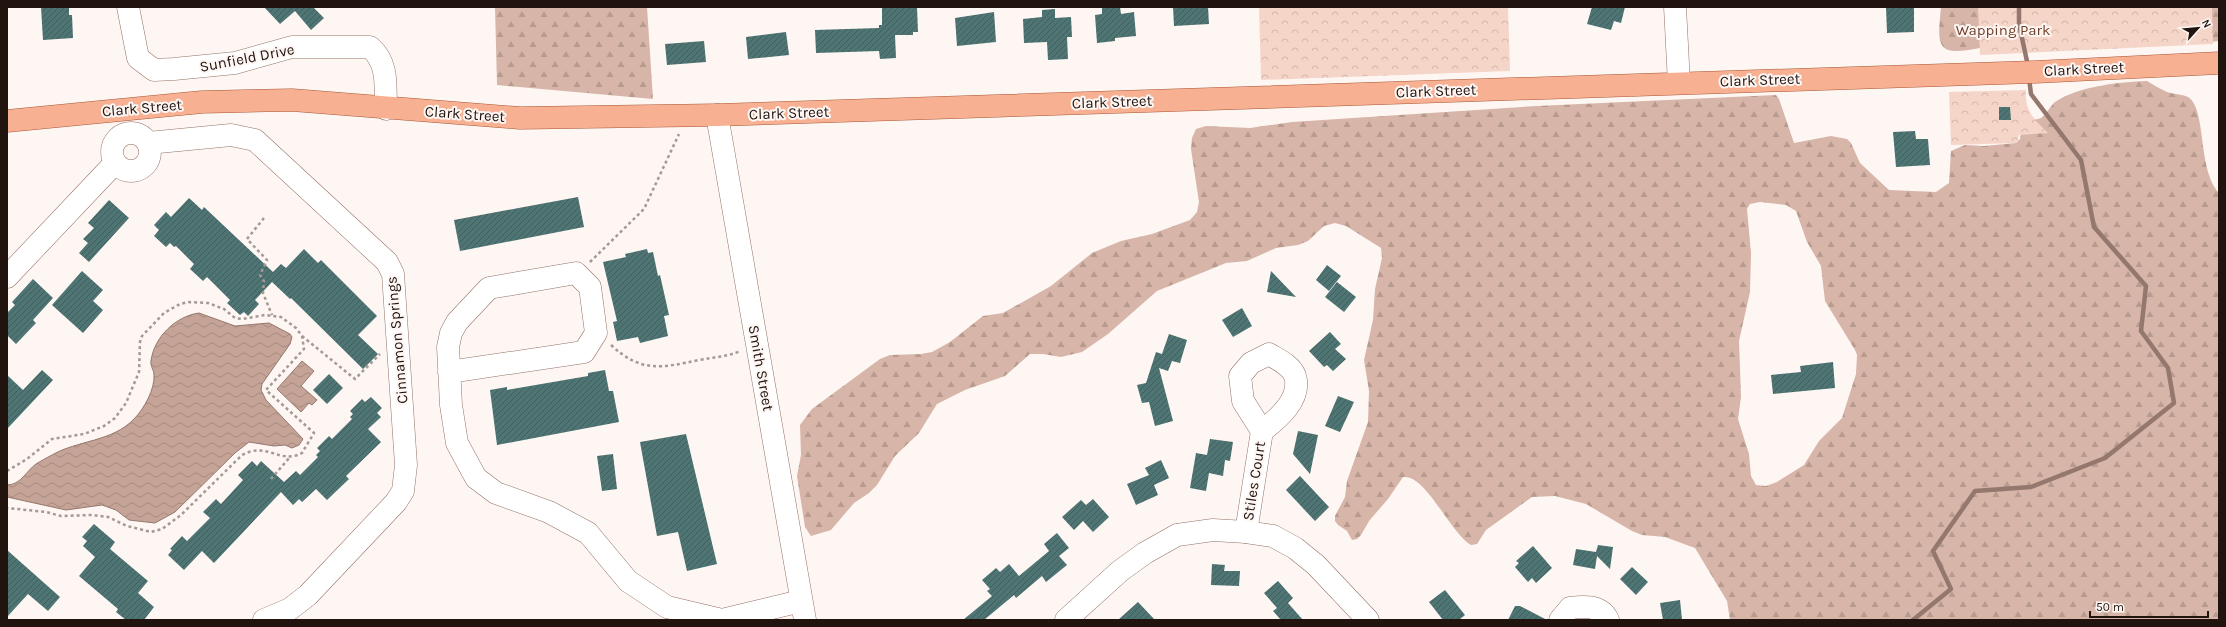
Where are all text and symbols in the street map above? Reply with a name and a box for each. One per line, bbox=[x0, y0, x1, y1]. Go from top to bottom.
north arrow bbox=[2178, 8, 2218, 48]
text: N bbox=[2199, 17, 2214, 30]
park label: Wapping Park bbox=[1956, 21, 2050, 39]
street label: Sunfield Drive bbox=[198, 40, 296, 76]
street label: Clark Street bbox=[2043, 58, 2125, 80]
street label: Clark Street bbox=[1720, 70, 1801, 90]
street label: Clark Street bbox=[1396, 81, 1477, 101]
street label: Clark Street bbox=[1072, 92, 1153, 112]
street label: Clark Street bbox=[101, 96, 183, 120]
street label: Clark Street bbox=[424, 102, 506, 126]
street label: Clark Street bbox=[749, 103, 830, 123]
street label: Cinnamon Springs bbox=[382, 275, 412, 405]
street label: Smith Street bbox=[745, 324, 777, 413]
street label: Stiles Court bbox=[1239, 440, 1269, 522]
scale bar bbox=[2090, 593, 2208, 619]
text: 50 m bbox=[2096, 600, 2124, 614]

